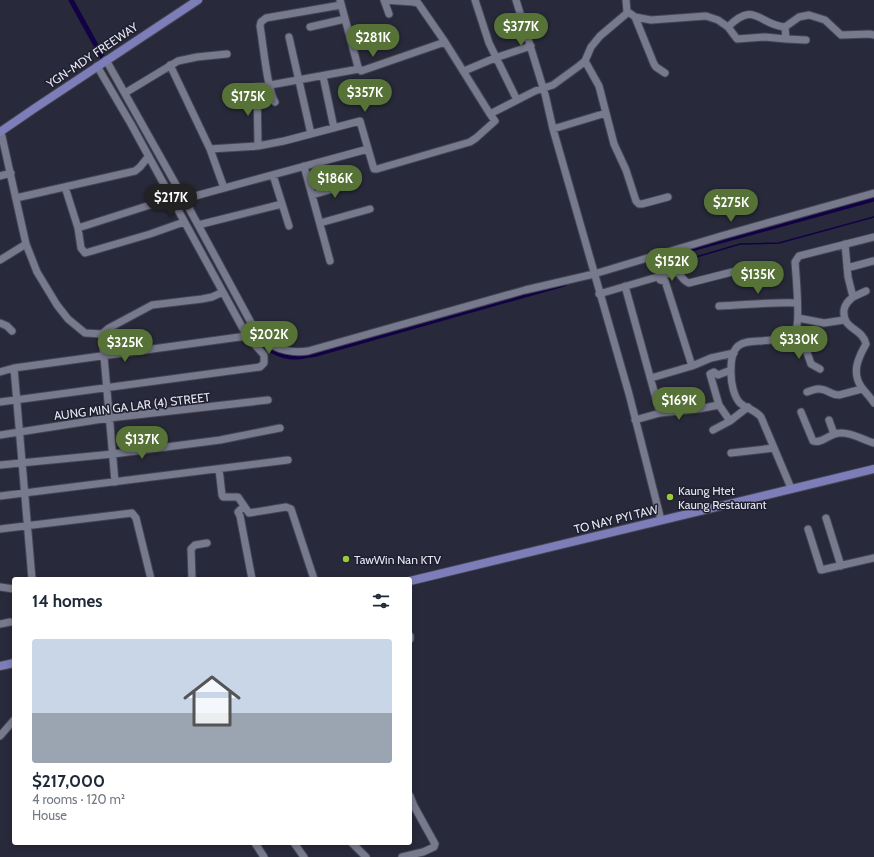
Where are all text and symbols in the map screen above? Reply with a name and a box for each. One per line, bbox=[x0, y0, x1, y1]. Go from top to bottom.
pin: $377K bbox=[493, 13, 549, 47]
text: $377K bbox=[503, 18, 539, 34]
street label: YGN-MDY FREEWAY bbox=[43, 19, 141, 92]
pin: $281K bbox=[345, 24, 401, 58]
text: $281K bbox=[355, 29, 391, 45]
pin: $357K bbox=[337, 79, 393, 113]
pin: $175K bbox=[220, 83, 276, 117]
text: $357K bbox=[347, 84, 383, 100]
text: $175K bbox=[231, 88, 265, 104]
pin: $186K bbox=[307, 165, 363, 199]
text: $186K bbox=[317, 170, 353, 186]
pin: $217K bbox=[143, 184, 199, 218]
text: $217K bbox=[154, 189, 188, 205]
pin: $275K bbox=[703, 189, 759, 223]
text: $275K bbox=[713, 194, 749, 210]
pin: $152K bbox=[644, 248, 700, 282]
text: $152K bbox=[655, 253, 689, 269]
pin: $135K bbox=[730, 261, 786, 295]
text: $135K bbox=[741, 266, 775, 282]
pin: $202K bbox=[241, 321, 297, 355]
text: $202K bbox=[250, 326, 288, 342]
pin: $330K bbox=[771, 326, 827, 360]
pin: $325K bbox=[97, 329, 153, 363]
text: $330K bbox=[780, 331, 818, 347]
text: $325K bbox=[107, 334, 143, 350]
pin: $169K bbox=[651, 387, 707, 421]
street label: AUNG MIN GA LAR (4) STREET bbox=[53, 389, 212, 423]
text: $169K bbox=[661, 392, 697, 408]
pin: $137K bbox=[114, 426, 170, 460]
text: $137K bbox=[125, 431, 159, 447]
place label: Kaung Htet Kaung Restaurant bbox=[678, 483, 767, 512]
marker: Kaung Htet Kaung Restaurant bbox=[665, 492, 675, 502]
street label: TO NAY PYI TAW bbox=[572, 501, 660, 537]
place label: TawWin Nan KTV bbox=[354, 552, 442, 567]
marker: TawWin Nan KTV bbox=[341, 554, 351, 564]
icon: filters bbox=[370, 590, 392, 612]
text: 14 homes bbox=[32, 591, 102, 611]
icon: home bbox=[176, 665, 248, 737]
text: $217,000 bbox=[32, 771, 105, 791]
text: 4 rooms · 120 m² bbox=[32, 791, 125, 807]
text: House bbox=[32, 807, 67, 823]

